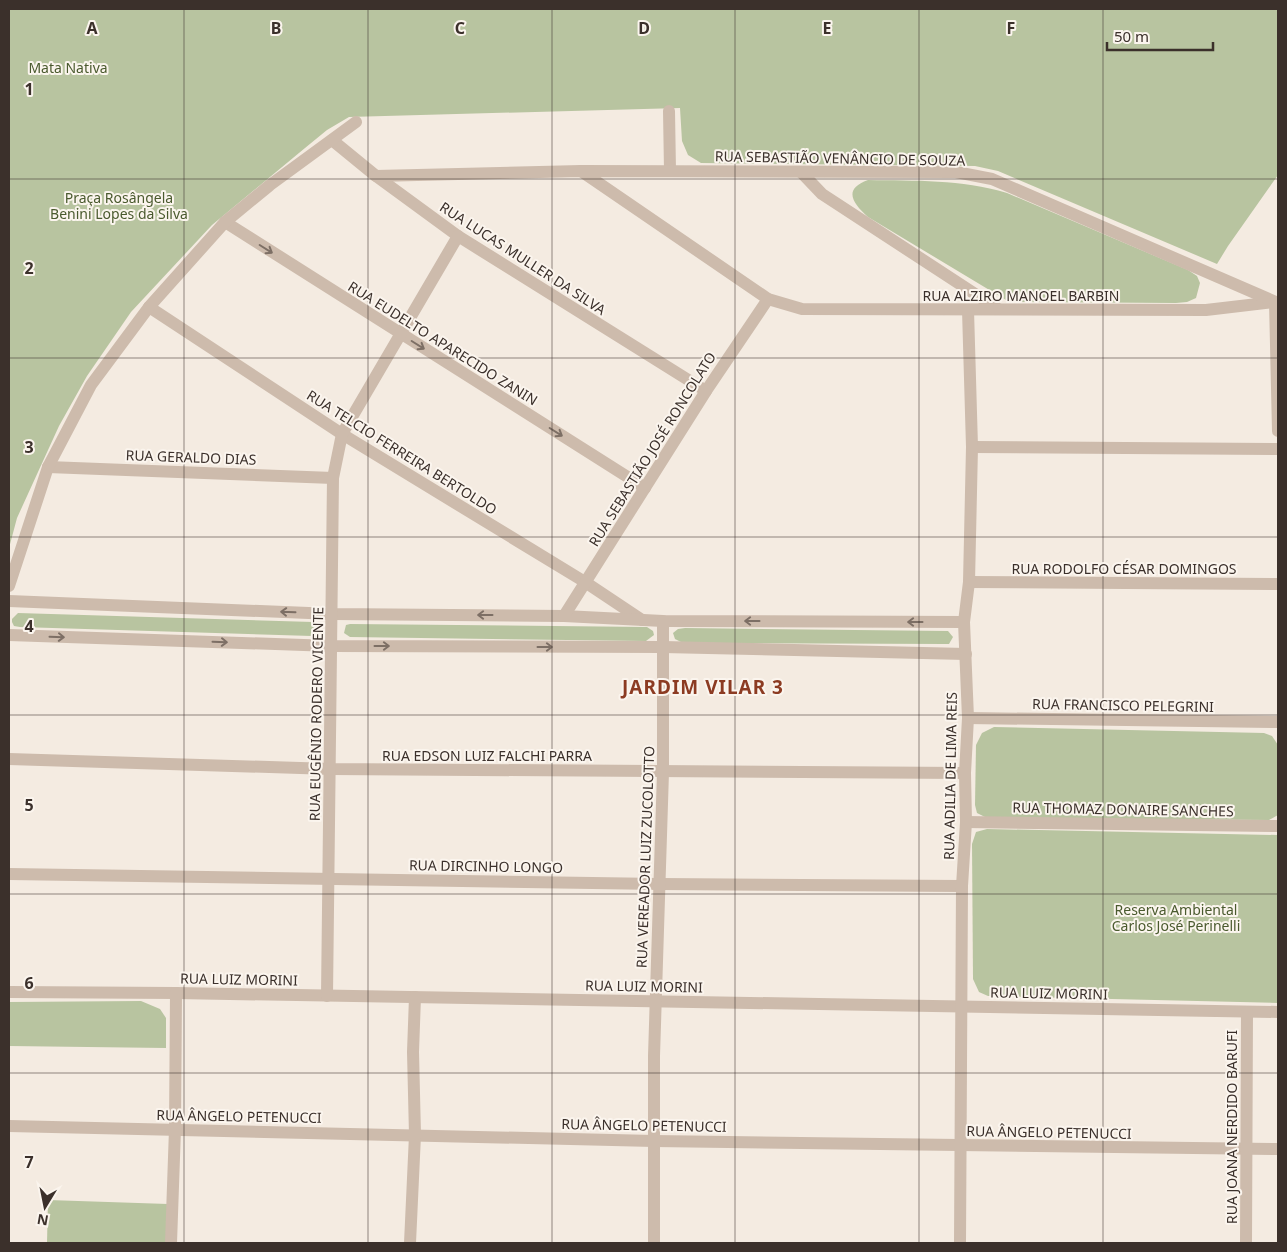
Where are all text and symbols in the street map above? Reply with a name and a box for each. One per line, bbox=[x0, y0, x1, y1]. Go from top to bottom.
text: A bbox=[86, 17, 98, 39]
text: B bbox=[271, 17, 281, 39]
text: C bbox=[455, 17, 465, 39]
text: D bbox=[638, 17, 650, 39]
text: E bbox=[823, 17, 832, 39]
text: F bbox=[1007, 17, 1015, 39]
scale bar bbox=[1107, 20, 1213, 52]
text: 50 m bbox=[1114, 26, 1149, 46]
park label: Mata Nativa bbox=[28, 58, 108, 77]
text: 1 bbox=[24, 78, 34, 100]
street label: RUA SEBASTIÃO VENÂNCIO DE SOUZA bbox=[715, 146, 965, 170]
park label: Praça Rosângela Benini Lopes da Silva bbox=[50, 188, 188, 223]
street label: RUA LUCAS MULLER DA SILVA bbox=[436, 197, 610, 319]
one-way arrow bbox=[259, 244, 273, 254]
text: 2 bbox=[24, 257, 34, 279]
street label: RUA EUDELTO APARECIDO ZANIN bbox=[345, 277, 541, 409]
street label: RUA ALZIRO MANOEL BARBIN bbox=[923, 286, 1119, 305]
one-way arrow bbox=[411, 340, 425, 350]
street label: RUA SEBASTIÃO JOSÉ RONCOLATO bbox=[584, 348, 720, 550]
street label: RUA TELCIO FERREIRA BERTOLDO bbox=[303, 385, 501, 519]
one-way arrow bbox=[548, 427, 562, 437]
text: 3 bbox=[24, 436, 34, 458]
street label: RUA GERALDO DIAS bbox=[125, 445, 257, 469]
street label: RUA RODOLFO CÉSAR DOMINGOS bbox=[1011, 559, 1237, 578]
street label: RUA EUGÊNIO RODERO VICENTE bbox=[305, 607, 327, 821]
one-way arrow bbox=[280, 608, 296, 617]
one-way arrow bbox=[477, 610, 494, 620]
text: 4 bbox=[24, 615, 34, 637]
one-way arrow bbox=[745, 616, 761, 626]
one-way arrow bbox=[907, 617, 924, 627]
one-way arrow bbox=[49, 632, 65, 641]
one-way arrow bbox=[212, 637, 228, 647]
one-way arrow bbox=[374, 641, 390, 651]
one-way arrow bbox=[536, 642, 553, 652]
district label: JARDIM VILAR 3 bbox=[620, 674, 784, 700]
street label: RUA ADILIA DE LIMA REIS bbox=[939, 692, 961, 860]
street label: RUA FRANCISCO PELEGRINI bbox=[1032, 694, 1214, 716]
street label: RUA EDSON LUIZ FALCHI PARRA bbox=[382, 746, 592, 765]
street label: RUA VEREADOR LUIZ ZUCOLOTTO bbox=[632, 746, 658, 968]
text: 5 bbox=[24, 794, 34, 816]
street label: RUA THOMAZ DONAIRE SANCHES bbox=[1012, 798, 1234, 820]
street label: RUA DIRCINHO LONGO bbox=[409, 855, 563, 877]
park label: Reserva Ambiental Carlos José Perinelli bbox=[1112, 900, 1240, 935]
street label: RUA LUIZ MORINI bbox=[180, 968, 298, 990]
text: 6 bbox=[24, 972, 34, 994]
street label: RUA LUIZ MORINI bbox=[585, 975, 703, 997]
street label: RUA LUIZ MORINI bbox=[990, 982, 1108, 1004]
street label: RUA JOANA NERDIDO BARUFI bbox=[1222, 1030, 1241, 1224]
street label: RUA ÂNGELO PETENUCCI bbox=[156, 1105, 322, 1127]
street label: RUA ÂNGELO PETENUCCI bbox=[561, 1114, 727, 1136]
street label: RUA ÂNGELO PETENUCCI bbox=[966, 1121, 1132, 1143]
text: 7 bbox=[24, 1151, 34, 1173]
north arrow bbox=[20, 1182, 70, 1232]
text: N bbox=[35, 1210, 50, 1231]

